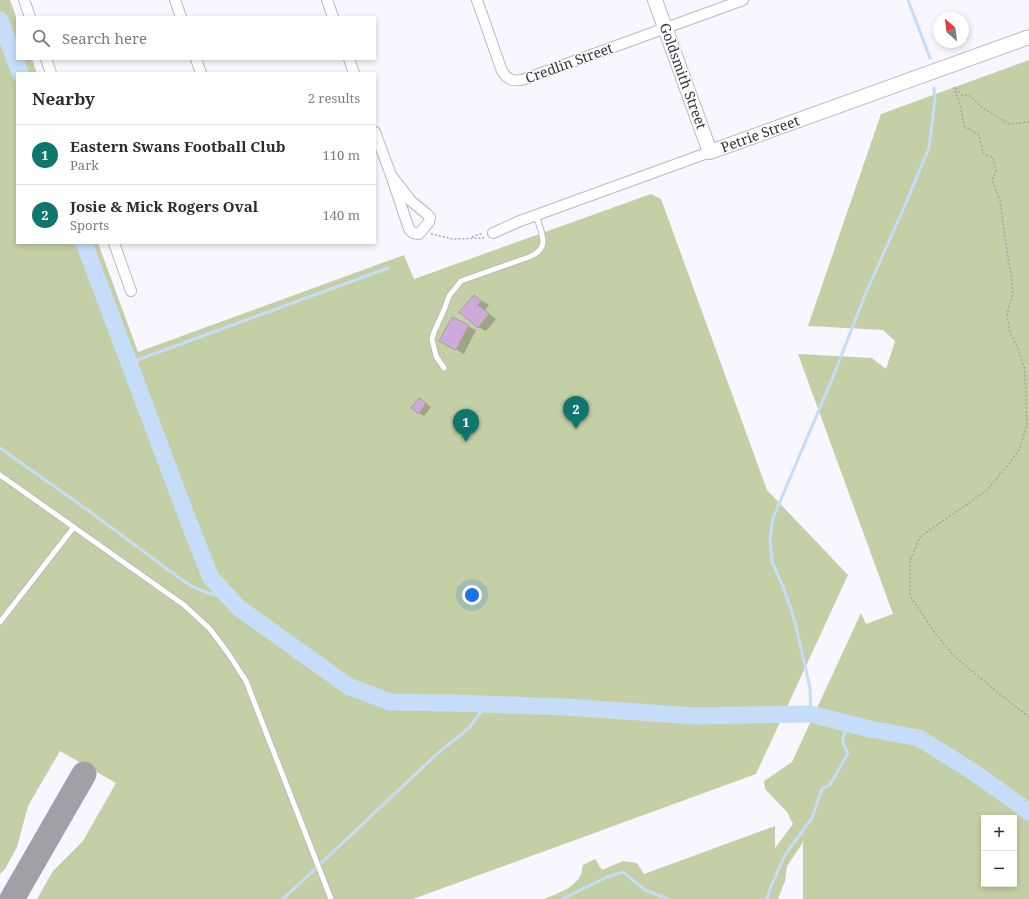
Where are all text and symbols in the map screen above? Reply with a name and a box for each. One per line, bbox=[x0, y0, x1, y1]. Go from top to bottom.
north arrow bbox=[933, 12, 969, 48]
search box bbox=[16, 16, 376, 60]
street label: Goldsmith Street bbox=[655, 20, 711, 132]
icon: search bbox=[30, 27, 52, 49]
text: Search here bbox=[62, 28, 147, 48]
street label: Credlin Street bbox=[522, 38, 615, 87]
text: Nearby bbox=[32, 87, 95, 110]
text: 2 results bbox=[308, 89, 360, 107]
street label: Petrie Street bbox=[718, 111, 802, 157]
text: Eastern Swans Football Club bbox=[70, 136, 285, 156]
text: 1 bbox=[41, 146, 49, 164]
text: 110 m bbox=[323, 146, 360, 164]
text: Park bbox=[70, 156, 99, 174]
text: Josie & Mick Rogers Oval bbox=[70, 196, 258, 216]
text: 2 bbox=[41, 206, 49, 224]
text: 140 m bbox=[323, 206, 360, 224]
text: Sports bbox=[70, 216, 109, 234]
pin: 2 bbox=[563, 396, 589, 429]
pin: 1 bbox=[453, 409, 479, 442]
your location bbox=[462, 585, 482, 605]
map controls bbox=[981, 815, 1017, 887]
button: + bbox=[981, 815, 1017, 851]
button: − bbox=[981, 851, 1017, 887]

